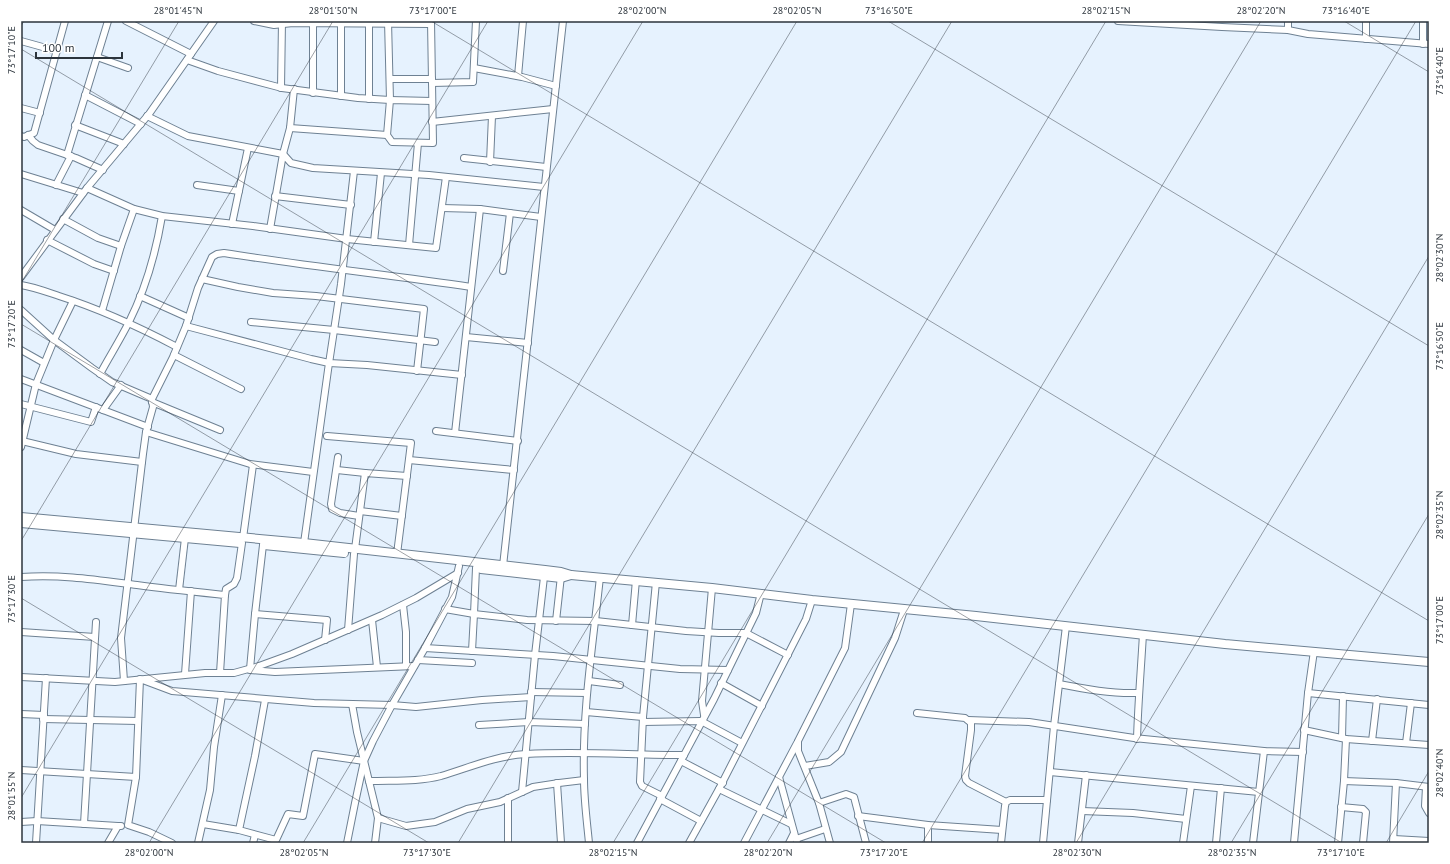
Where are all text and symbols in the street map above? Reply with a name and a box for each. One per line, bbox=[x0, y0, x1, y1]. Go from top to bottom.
text: 28°01'45"N bbox=[153, 4, 203, 17]
text: 28°01'50"N bbox=[308, 4, 358, 17]
text: 73°17'00"E bbox=[409, 4, 457, 17]
text: 28°02'00"N bbox=[617, 4, 667, 17]
text: 28°02'05"N bbox=[772, 4, 822, 17]
text: 73°16'50"E bbox=[865, 4, 913, 17]
text: 28°02'15"N bbox=[1081, 4, 1131, 17]
text: 28°02'20"N bbox=[1236, 4, 1286, 17]
text: 73°16'40"E bbox=[1322, 4, 1370, 17]
text: 73°17'10"E bbox=[5, 26, 18, 74]
scale bar bbox=[36, 34, 122, 60]
text: 100 m bbox=[42, 40, 75, 55]
text: 73°16'40"E bbox=[1433, 47, 1446, 95]
text: 28°02'30"N bbox=[1433, 233, 1446, 283]
text: 73°17'20"E bbox=[5, 300, 18, 348]
text: 73°16'50"E bbox=[1433, 322, 1446, 370]
text: 28°02'35"N bbox=[1433, 490, 1446, 540]
text: 73°17'30"E bbox=[5, 575, 18, 623]
text: 73°17'00"E bbox=[1433, 596, 1446, 644]
text: 28°02'40"N bbox=[1433, 748, 1446, 798]
text: 28°01'55"N bbox=[5, 771, 18, 821]
text: 28°02'00"N bbox=[124, 846, 174, 859]
text: 28°02'05"N bbox=[279, 846, 329, 859]
text: 73°17'30"E bbox=[403, 846, 451, 859]
text: 28°02'15"N bbox=[588, 846, 638, 859]
text: 28°02'20"N bbox=[743, 846, 793, 859]
text: 73°17'20"E bbox=[860, 846, 908, 859]
text: 28°02'30"N bbox=[1052, 846, 1102, 859]
text: 28°02'35"N bbox=[1207, 846, 1257, 859]
text: 73°17'10"E bbox=[1317, 846, 1365, 859]

